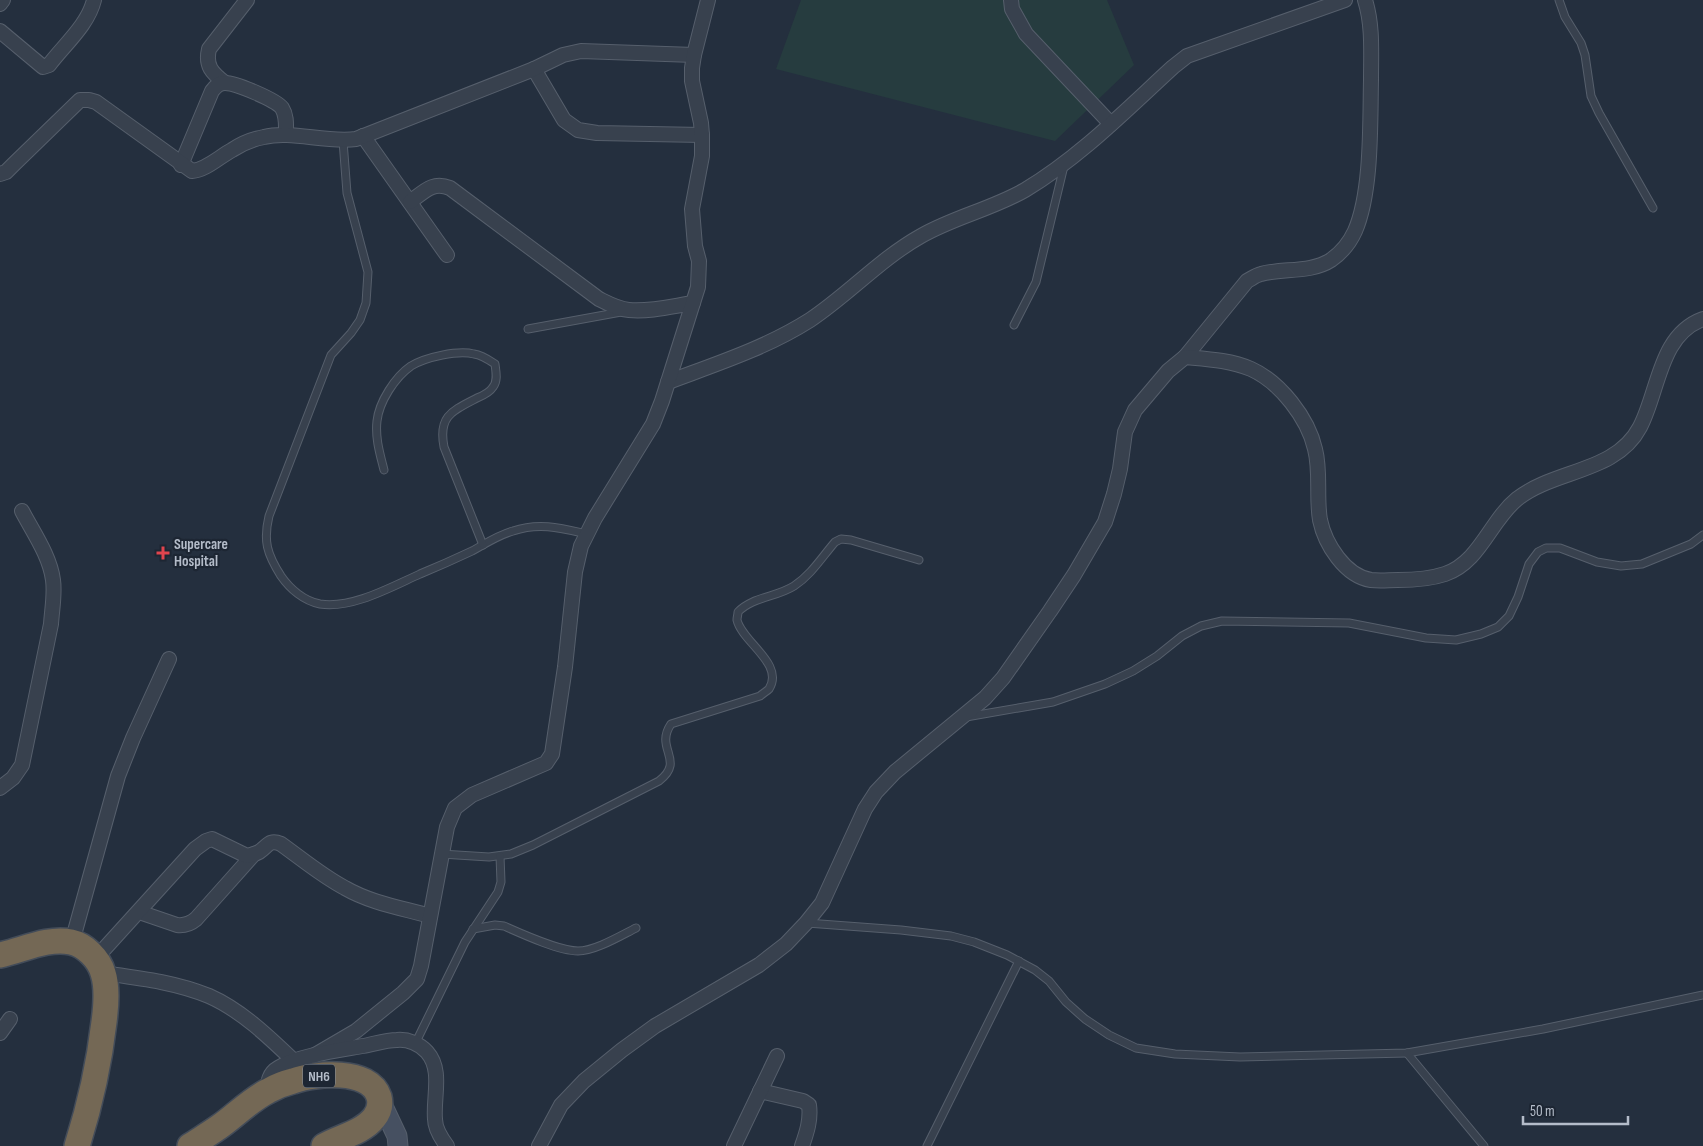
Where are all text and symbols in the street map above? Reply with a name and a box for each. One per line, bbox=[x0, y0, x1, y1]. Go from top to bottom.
place label: Supercare Hospital bbox=[174, 535, 228, 571]
marker: Supercare Hospital bbox=[156, 546, 170, 560]
road number: NH6 bbox=[303, 1064, 335, 1088]
scale bar bbox=[1523, 1094, 1628, 1126]
text: 50 m bbox=[1530, 1102, 1555, 1121]

